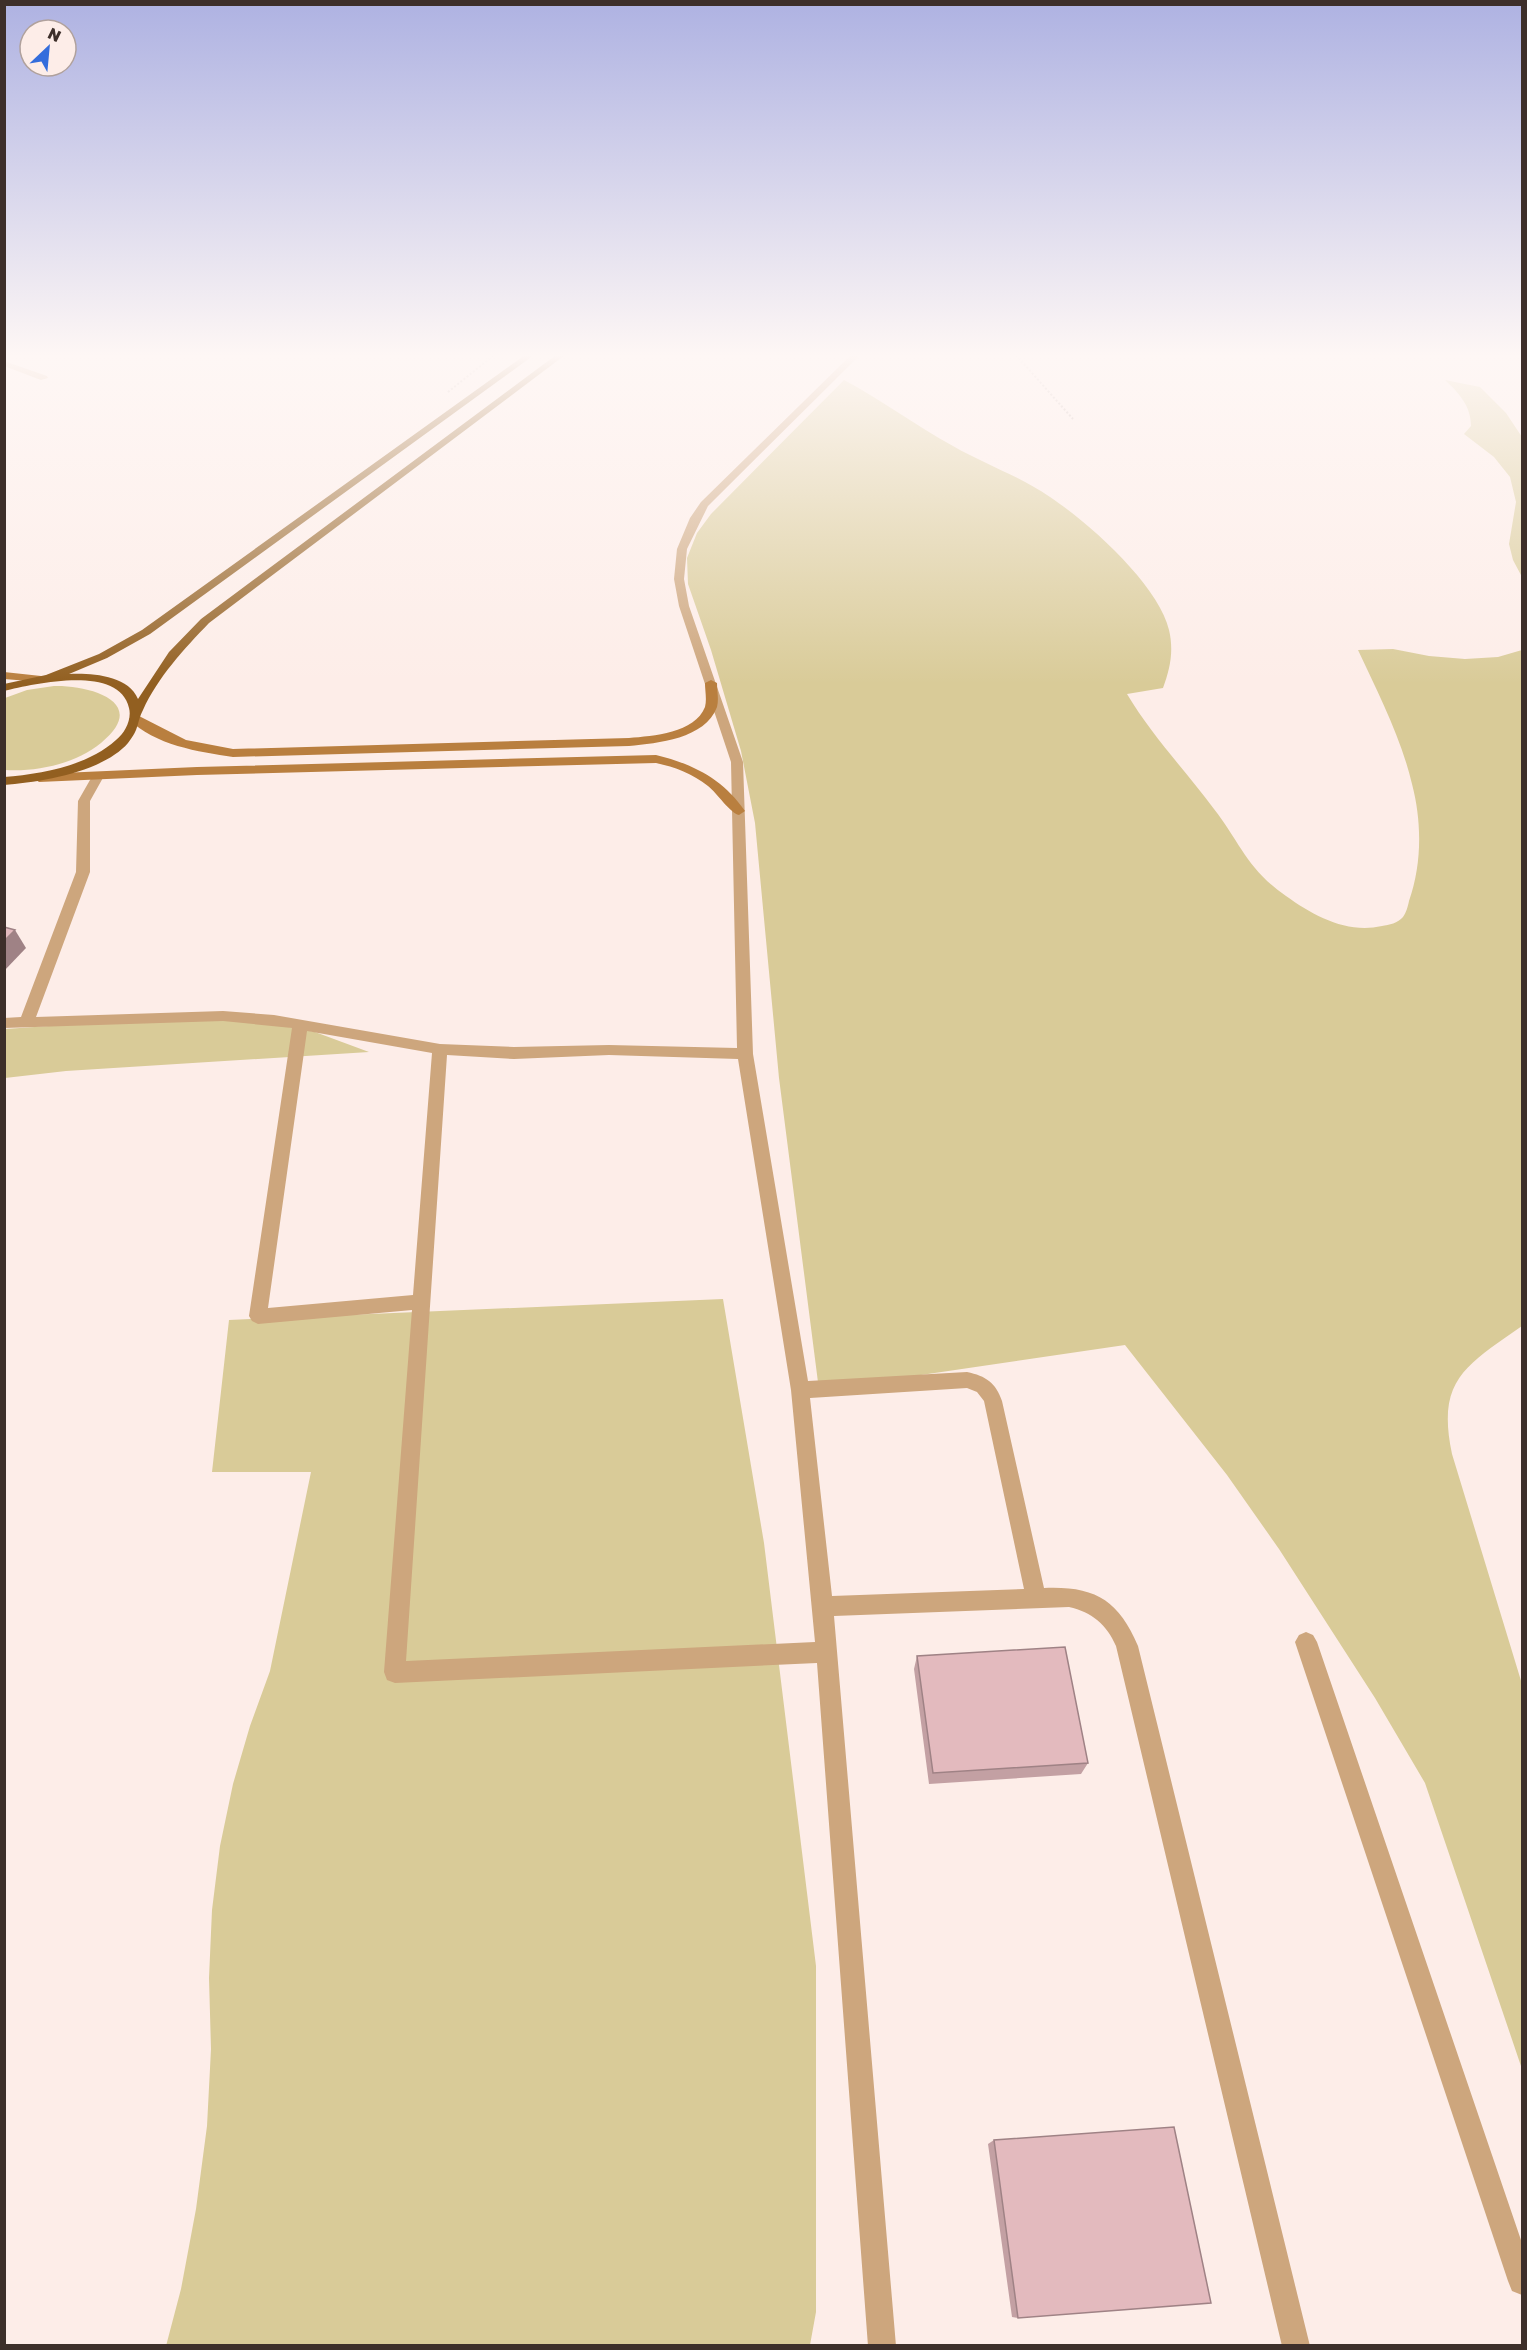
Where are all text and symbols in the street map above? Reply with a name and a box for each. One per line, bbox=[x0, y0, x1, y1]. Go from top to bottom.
north arrow bbox=[18, 18, 78, 78]
text: N bbox=[45, 23, 64, 46]

